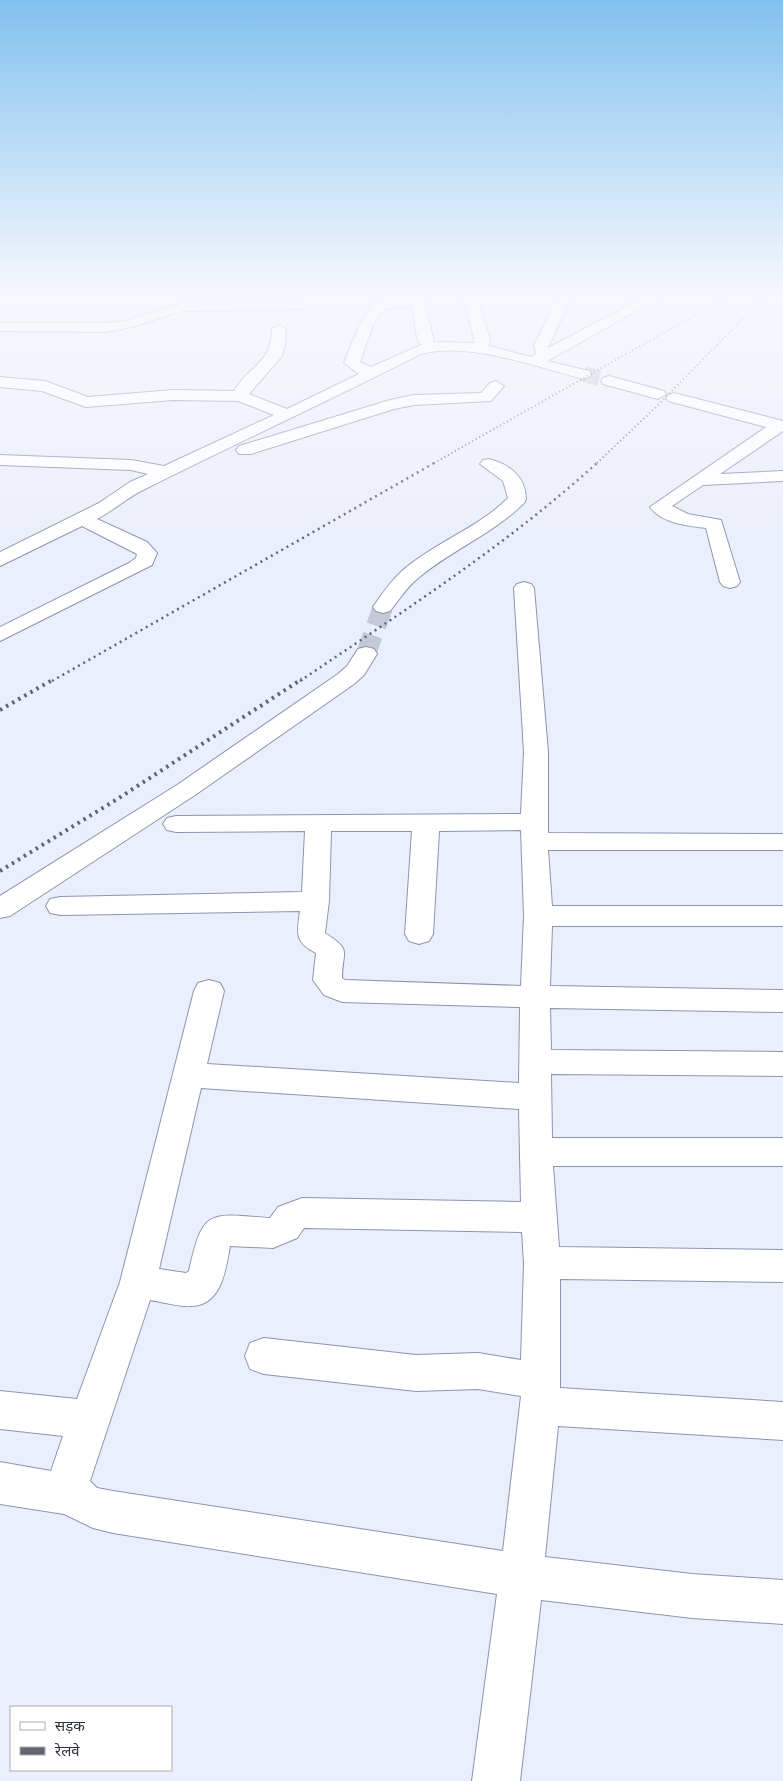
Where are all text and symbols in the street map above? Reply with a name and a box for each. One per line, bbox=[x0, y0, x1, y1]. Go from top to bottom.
legend bbox=[10, 1706, 172, 1771]
text: सड़क bbox=[55, 1717, 85, 1735]
text: रेलवे bbox=[54, 1742, 80, 1760]

